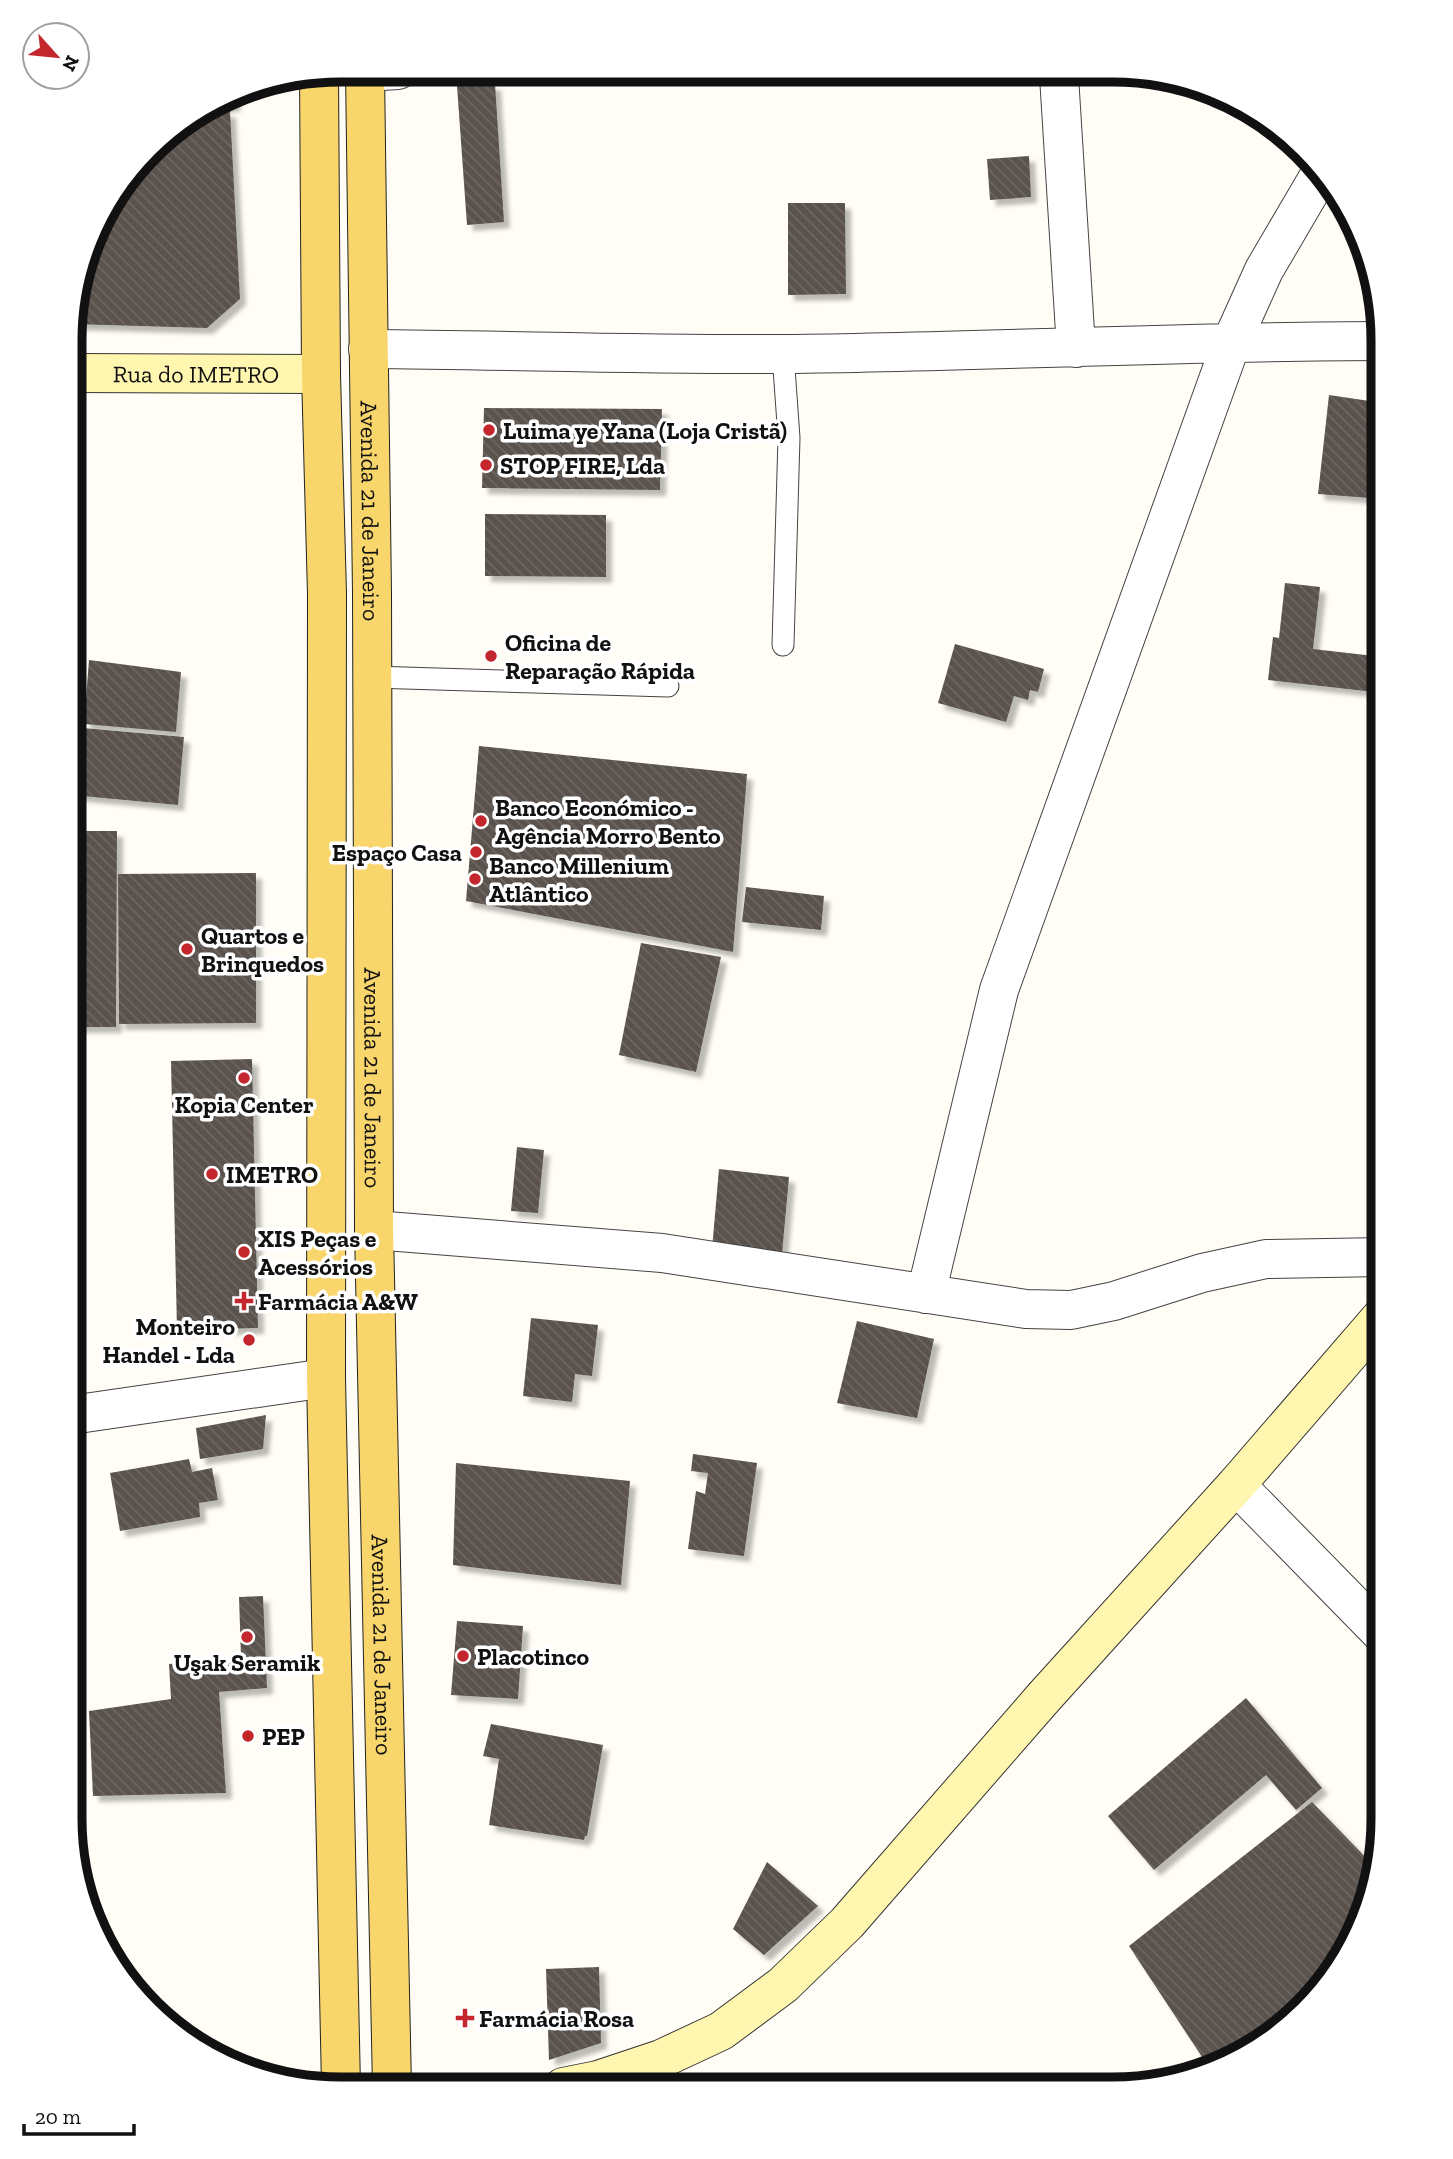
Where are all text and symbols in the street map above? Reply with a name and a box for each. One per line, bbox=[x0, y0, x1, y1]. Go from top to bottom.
north arrow bbox=[21, 21, 91, 91]
text: N bbox=[57, 52, 84, 75]
street label: Rua do IMETRO bbox=[113, 359, 279, 388]
street label: Avenida 21 de Janeiro bbox=[355, 400, 387, 621]
place label: Luima ye Yana (Loja Cristã) bbox=[503, 416, 787, 445]
marker: Luima ye Yana (Loja Cristã) bbox=[481, 422, 497, 438]
place label: STOP FIRE, Lda bbox=[500, 451, 665, 480]
marker: STOP FIRE, Lda bbox=[478, 457, 494, 473]
place label: Oficina de Reparação Rápida bbox=[505, 628, 695, 685]
marker: Oficina de Reparação Rápida bbox=[483, 648, 499, 664]
place label: Banco Económico - Agência Morro Bento bbox=[495, 793, 721, 850]
marker: Banco Económico - Agência Morro Bento bbox=[473, 813, 489, 829]
place label: Espaço Casa bbox=[332, 838, 462, 867]
marker: Espaço Casa bbox=[468, 844, 484, 860]
place label: Banco Millenium Atlântico bbox=[489, 851, 669, 908]
marker: Banco Millenium Atlântico bbox=[467, 871, 483, 887]
place label: Quartos e Brinquedos bbox=[201, 921, 324, 978]
marker: Quartos e Brinquedos bbox=[179, 941, 195, 957]
street label: Avenida 21 de Janeiro bbox=[359, 967, 388, 1188]
marker: Kopia Center bbox=[236, 1070, 252, 1086]
place label: Kopia Center bbox=[174, 1090, 314, 1119]
place label: IMETRO bbox=[226, 1160, 318, 1189]
marker: IMETRO bbox=[204, 1166, 220, 1182]
place label: XIS Peças e Acessórios bbox=[258, 1224, 377, 1281]
marker: XIS Peças e Acessórios bbox=[236, 1244, 252, 1260]
place label: Farmácia A&W bbox=[258, 1287, 418, 1316]
marker: Farmácia A&W bbox=[236, 1293, 252, 1309]
place label: Monteiro Handel - Lda bbox=[103, 1312, 235, 1369]
marker: Monteiro Handel - Lda bbox=[241, 1332, 257, 1348]
street label: Avenida 21 de Janeiro bbox=[366, 1534, 400, 1756]
marker: Uşak Seramik bbox=[239, 1629, 255, 1645]
place label: Placotinco bbox=[477, 1642, 589, 1671]
place label: Uşak Seramik bbox=[174, 1648, 320, 1677]
marker: Placotinco bbox=[455, 1648, 471, 1664]
place label: PEP bbox=[262, 1722, 305, 1751]
marker: PEP bbox=[240, 1728, 256, 1744]
place label: Farmácia Rosa bbox=[479, 2004, 634, 2033]
marker: Farmácia Rosa bbox=[457, 2010, 473, 2026]
scale bar bbox=[24, 2092, 135, 2136]
text: 20 m bbox=[35, 2104, 81, 2129]

